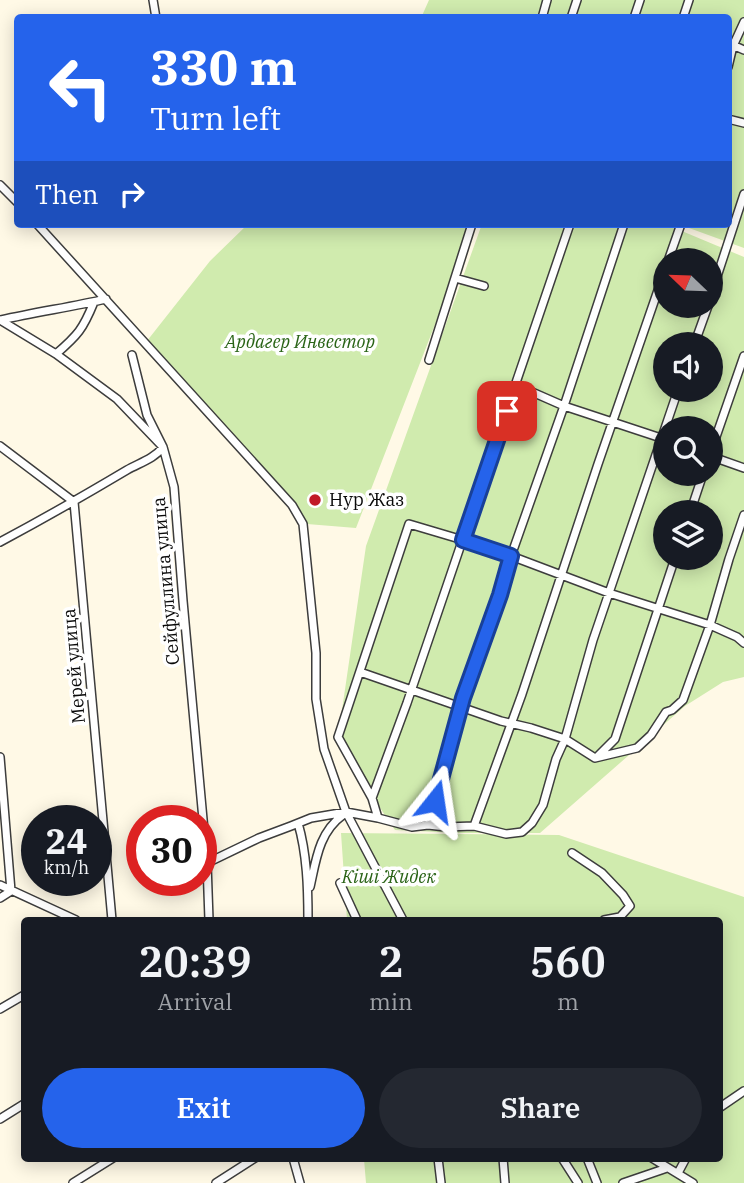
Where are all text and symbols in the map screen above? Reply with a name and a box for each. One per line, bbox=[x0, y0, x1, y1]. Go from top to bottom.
text: 330 m bbox=[150, 35, 297, 98]
icon: left bbox=[35, 42, 126, 133]
text: Turn left bbox=[150, 97, 281, 139]
icon: right bbox=[113, 175, 151, 213]
text: Then bbox=[35, 177, 99, 211]
north arrow bbox=[653, 248, 723, 318]
map controls bbox=[653, 248, 723, 570]
park label: Ардагер Инвестор bbox=[224, 330, 375, 353]
button: sound bbox=[653, 332, 723, 402]
pin bbox=[477, 381, 537, 441]
icon: arrive bbox=[488, 392, 526, 430]
button: search bbox=[653, 416, 723, 486]
place label: Нур Жаз bbox=[329, 488, 404, 511]
marker: Нур Жаз bbox=[307, 492, 323, 508]
street label: Сейфуллина улица bbox=[147, 496, 184, 666]
button: layers bbox=[653, 500, 723, 570]
street label: Мерей улица bbox=[57, 607, 90, 725]
position arrow bbox=[398, 764, 472, 838]
speed limit sign: 30 bbox=[126, 805, 217, 896]
text: 24 bbox=[45, 818, 88, 864]
text: km/h bbox=[44, 856, 89, 879]
park label: Кіші Жидек bbox=[341, 865, 436, 888]
text: 20:39 bbox=[138, 934, 252, 989]
text: 2 bbox=[378, 934, 403, 989]
text: 560 bbox=[530, 934, 606, 989]
text: Arrival bbox=[158, 986, 232, 1016]
text: min bbox=[369, 986, 413, 1016]
text: m bbox=[557, 986, 579, 1016]
button: Exit bbox=[42, 1068, 365, 1148]
button: Share bbox=[379, 1068, 702, 1148]

